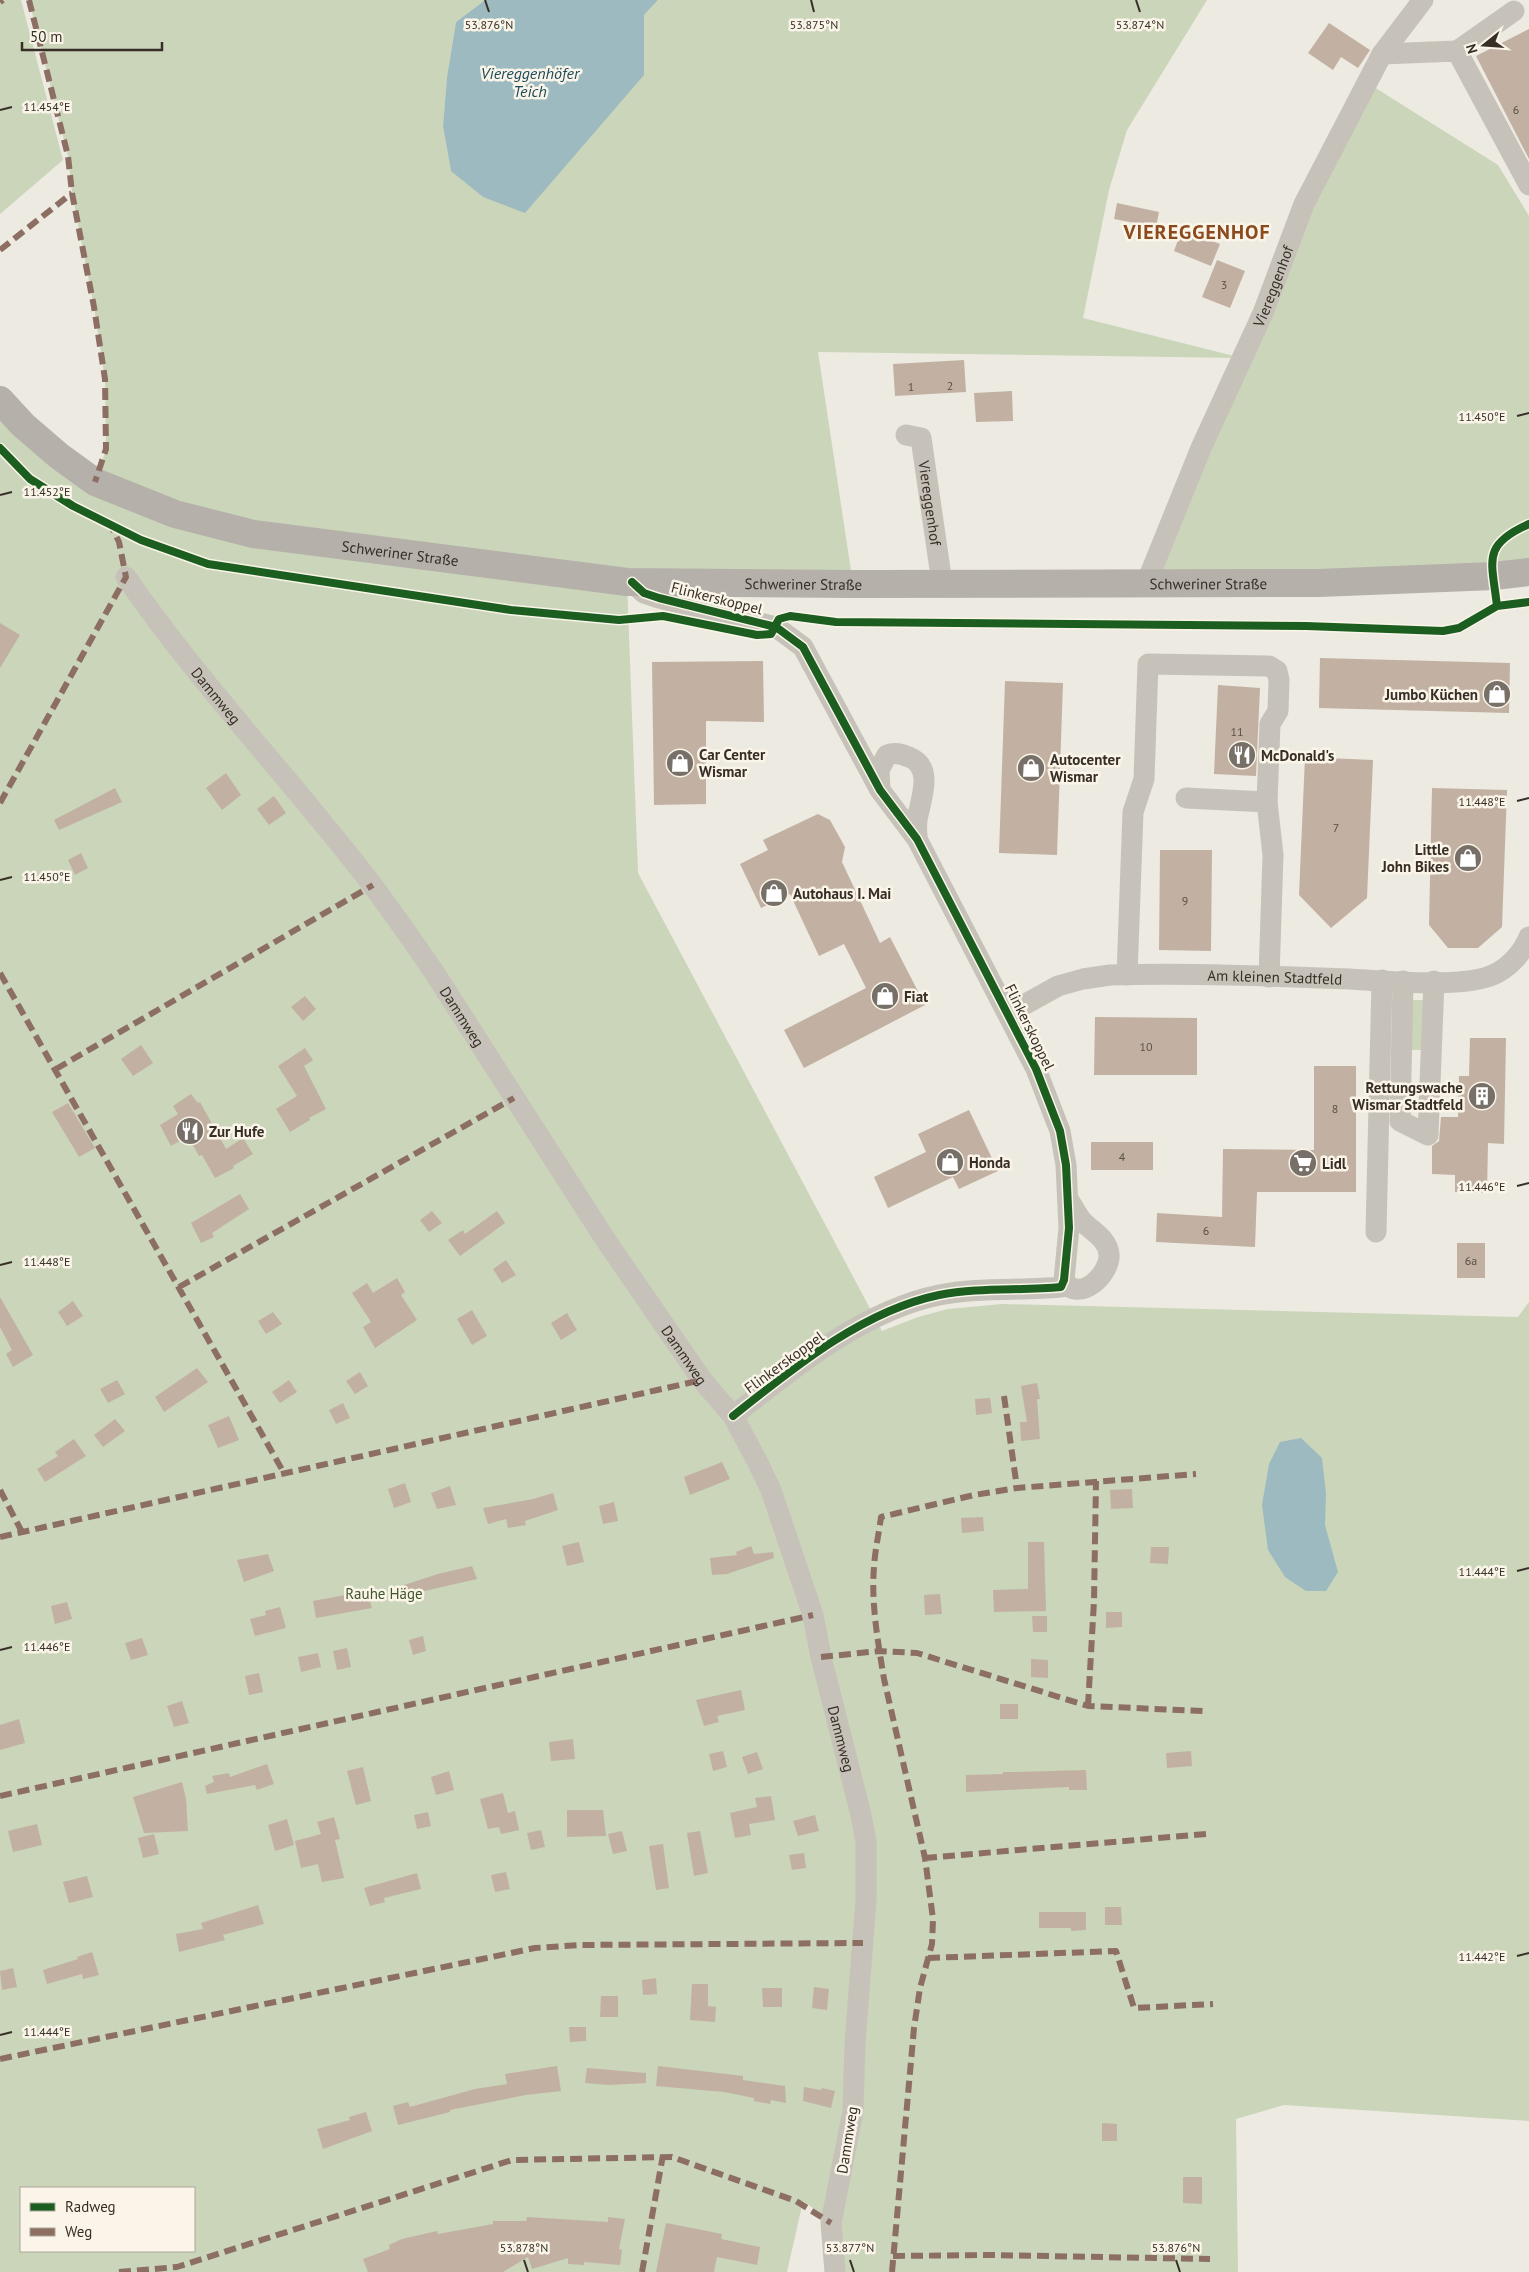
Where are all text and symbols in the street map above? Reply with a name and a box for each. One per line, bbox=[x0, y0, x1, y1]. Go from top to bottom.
text: 53.876°N bbox=[465, 17, 513, 32]
text: 53.875°N bbox=[790, 17, 838, 32]
text: 53.874°N bbox=[1116, 17, 1164, 32]
scale bar bbox=[22, 20, 162, 52]
north arrow bbox=[1459, 20, 1509, 70]
text: 50 m bbox=[30, 27, 63, 46]
text: N bbox=[1462, 42, 1482, 56]
water label: Viereggenhöfer Teich bbox=[481, 63, 581, 101]
text: 11.454°E bbox=[24, 99, 70, 114]
house number: 6 bbox=[1513, 102, 1519, 117]
district label: VIEREGGENHOF bbox=[1122, 219, 1271, 245]
street label: Viereggenhof bbox=[1248, 242, 1298, 331]
house number: 3 bbox=[1221, 277, 1227, 292]
house number: 2 bbox=[947, 378, 953, 393]
house number: 1 bbox=[908, 379, 914, 394]
text: 11.450°E bbox=[1459, 409, 1505, 424]
street label: Viereggenhof bbox=[915, 458, 946, 548]
text: 11.452°E bbox=[24, 484, 70, 499]
street label: Schweriner Straße bbox=[341, 536, 460, 570]
street label: Schweriner Straße bbox=[744, 574, 862, 594]
street label: Schweriner Straße bbox=[1149, 574, 1267, 593]
street label: Flinkerskoppel bbox=[669, 577, 765, 619]
street label: Dammweg bbox=[188, 663, 245, 728]
shop icon: Jumbo Küchen bbox=[1482, 679, 1512, 709]
place label: Jumbo Küchen bbox=[1384, 685, 1478, 704]
house number: 11 bbox=[1230, 724, 1244, 739]
restaurant icon: McDonald's bbox=[1227, 740, 1257, 770]
place label: Car Center Wismar bbox=[699, 745, 766, 781]
place label: McDonald's bbox=[1261, 746, 1334, 765]
shop icon: Car Center Wismar bbox=[665, 748, 695, 778]
place label: Autocenter Wismar bbox=[1050, 750, 1121, 786]
shop icon: Autocenter Wismar bbox=[1016, 753, 1046, 783]
text: 11.448°E bbox=[1459, 794, 1505, 809]
house number: 7 bbox=[1333, 820, 1339, 835]
place label: Little John Bikes bbox=[1381, 840, 1449, 876]
shop icon: Little John Bikes bbox=[1453, 843, 1483, 873]
text: 11.450°E bbox=[24, 869, 70, 884]
shop icon: Autohaus I. Mai bbox=[759, 878, 789, 908]
place label: Autohaus I. Mai bbox=[793, 884, 891, 903]
house number: 9 bbox=[1182, 893, 1188, 908]
street label: Am kleinen Stadtfeld bbox=[1207, 965, 1343, 988]
shop icon: Fiat bbox=[870, 981, 900, 1011]
street label: Flinkerskoppel bbox=[1001, 981, 1059, 1074]
street label: Dammweg bbox=[436, 983, 489, 1050]
place label: Fiat bbox=[904, 987, 929, 1006]
house number: 10 bbox=[1139, 1039, 1153, 1054]
place label: Rettungswache Wismar Stadtfeld bbox=[1352, 1078, 1463, 1114]
building icon: Rettungswache Wismar Stadtfeld bbox=[1467, 1081, 1497, 1111]
house number: 8 bbox=[1332, 1101, 1338, 1116]
restaurant icon: Zur Hufe bbox=[175, 1116, 205, 1146]
place label: Zur Hufe bbox=[209, 1122, 265, 1141]
shop icon: Honda bbox=[935, 1147, 965, 1177]
supermarket icon: Lidl bbox=[1288, 1148, 1318, 1178]
house number: 4 bbox=[1119, 1149, 1126, 1164]
place label: Honda bbox=[969, 1153, 1011, 1172]
place label: Lidl bbox=[1322, 1154, 1347, 1173]
text: 11.446°E bbox=[1459, 1179, 1505, 1194]
house number: 6 bbox=[1203, 1223, 1209, 1238]
house number: 6a bbox=[1465, 1253, 1477, 1268]
text: 11.448°E bbox=[24, 1254, 70, 1269]
street label: Dammweg bbox=[658, 1322, 712, 1388]
street label: Flinkerskoppel bbox=[741, 1326, 828, 1397]
text: 11.444°E bbox=[1459, 1564, 1505, 1579]
park label: Rauhe Häge bbox=[345, 1584, 423, 1603]
text: 11.446°E bbox=[24, 1639, 70, 1654]
street label: Dammweg bbox=[824, 1703, 859, 1774]
text: 11.442°E bbox=[1459, 1949, 1505, 1964]
text: 11.444°E bbox=[24, 2024, 70, 2039]
street label: Dammweg bbox=[832, 2105, 862, 2175]
legend bbox=[20, 2187, 195, 2252]
text: Radweg bbox=[65, 2197, 116, 2216]
text: Weg bbox=[65, 2222, 92, 2241]
text: 53.878°N bbox=[500, 2240, 548, 2255]
text: 53.877°N bbox=[826, 2240, 874, 2255]
text: 53.876°N bbox=[1152, 2240, 1200, 2255]

